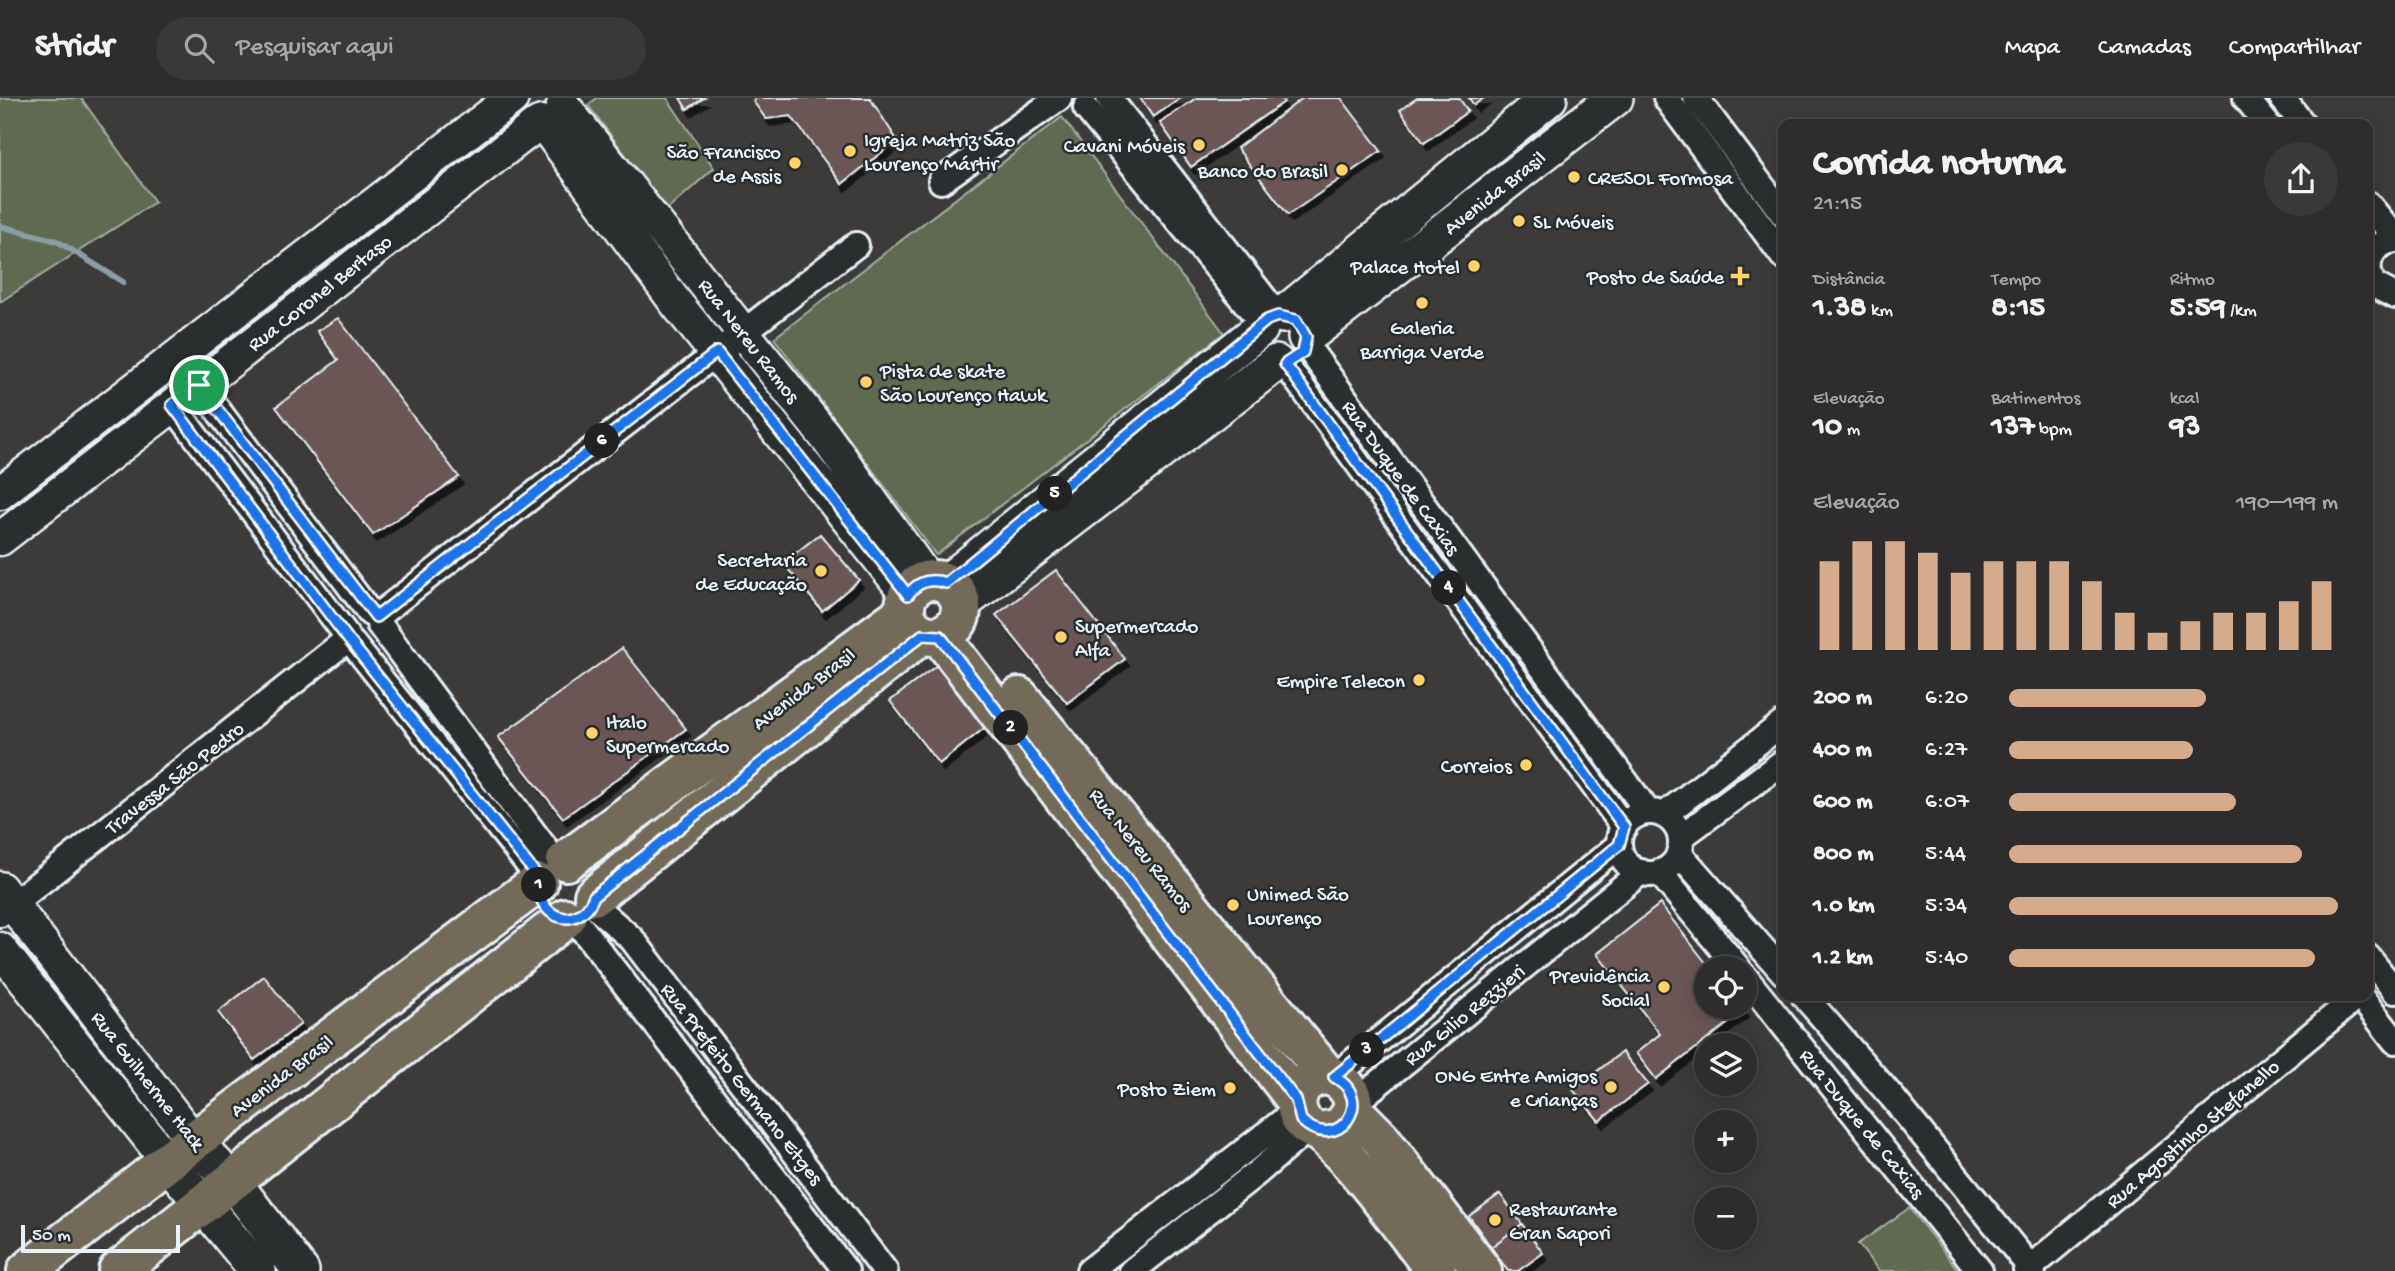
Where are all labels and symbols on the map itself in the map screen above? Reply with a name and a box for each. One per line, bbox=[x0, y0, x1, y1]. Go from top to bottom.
place label: Igreja Matriz São Lourenço Mártir bbox=[864, 130, 1015, 179]
place label: Cavani Móveis bbox=[1064, 136, 1186, 161]
marker: Cavani Móveis bbox=[1191, 137, 1207, 153]
place label: São Francisco de Assis bbox=[666, 142, 782, 191]
marker: Igreja Matriz São Lourenço Mártir bbox=[842, 143, 858, 159]
street label: Avenida Brasil bbox=[1440, 147, 1552, 242]
marker: São Francisco de Assis bbox=[787, 155, 803, 171]
place label: Banco do Brasil bbox=[1197, 161, 1328, 186]
marker: Banco do Brasil bbox=[1334, 162, 1350, 178]
place label: CRESOL Formosa bbox=[1588, 168, 1734, 193]
marker: CRESOL Formosa bbox=[1566, 169, 1582, 185]
place label: SL Móveis bbox=[1533, 212, 1615, 237]
marker: SL Móveis bbox=[1511, 213, 1527, 229]
street label: Rua Coronel Bertaso bbox=[244, 231, 398, 359]
place label: Palace Hotel bbox=[1350, 257, 1460, 282]
marker: Palace Hotel bbox=[1466, 258, 1482, 274]
marker: Posto de Saúde bbox=[1730, 266, 1750, 286]
place label: Posto de Saúde bbox=[1586, 267, 1725, 292]
street label: Rua Nereu Ramos bbox=[691, 275, 804, 410]
marker: Galeria Barriga Verde bbox=[1414, 295, 1430, 311]
place label: Galeria Barriga Verde bbox=[1359, 318, 1485, 367]
pin bbox=[169, 355, 229, 415]
place label: Pista de skate São Lourenço Hawk bbox=[879, 361, 1049, 410]
marker: Pista de skate São Lourenço Hawk bbox=[858, 374, 874, 390]
street label: Rua Duque de Caxias bbox=[1335, 397, 1465, 562]
pin: 6 bbox=[584, 424, 620, 458]
pin: 5 bbox=[1038, 476, 1072, 512]
place label: Secretaria de Educação bbox=[695, 550, 808, 599]
marker: Secretaria de Educação bbox=[813, 563, 829, 579]
pin: 4 bbox=[1432, 570, 1466, 606]
place label: Supermercado Alfa bbox=[1075, 616, 1198, 665]
marker: Supermercado Alfa bbox=[1053, 629, 1069, 645]
street label: Avenida Brasil bbox=[749, 644, 862, 738]
place label: Empire Telecon bbox=[1276, 671, 1405, 696]
marker: Empire Telecon bbox=[1411, 672, 1427, 688]
pin: 2 bbox=[993, 710, 1028, 746]
place label: Italo Supermercado bbox=[606, 712, 729, 761]
street label: Travessa São Pedro bbox=[101, 718, 251, 842]
marker: Italo Supermercado bbox=[584, 725, 600, 741]
place label: Correios bbox=[1441, 756, 1513, 781]
marker: Correios bbox=[1518, 757, 1534, 773]
street label: Rua Nereu Ramos bbox=[1082, 785, 1197, 919]
pin: 1 bbox=[522, 868, 556, 902]
place label: Unimed São Lourenço bbox=[1247, 884, 1349, 933]
marker: Unimed São Lourenço bbox=[1225, 897, 1241, 913]
street label: Rua Gilio Rezzieri bbox=[1401, 960, 1532, 1073]
place label: Previdência Social bbox=[1549, 966, 1651, 1015]
street label: Rua Prefeito Germano Etges bbox=[654, 979, 828, 1192]
marker: Previdência Social bbox=[1656, 979, 1672, 995]
street label: Rua Guilherme Hack bbox=[84, 1007, 210, 1159]
street label: Avenida Brasil bbox=[227, 1031, 340, 1125]
pin: 3 bbox=[1350, 1032, 1384, 1068]
street label: Rua Duque de Caxias bbox=[1792, 1045, 1929, 1206]
street label: Rua Agostinho Stefanello bbox=[2102, 1056, 2286, 1216]
place label: ONG Entre Amigos e Crianças bbox=[1435, 1066, 1598, 1115]
place label: Posto Ziem bbox=[1116, 1079, 1216, 1104]
marker: ONG Entre Amigos e Crianças bbox=[1603, 1079, 1619, 1095]
marker: Posto Ziem bbox=[1222, 1080, 1238, 1096]
place label: Restaurante Gran Sapori bbox=[1509, 1199, 1618, 1248]
marker: Restaurante Gran Sapori bbox=[1487, 1212, 1503, 1228]
scale bar bbox=[21, 1222, 180, 1254]

